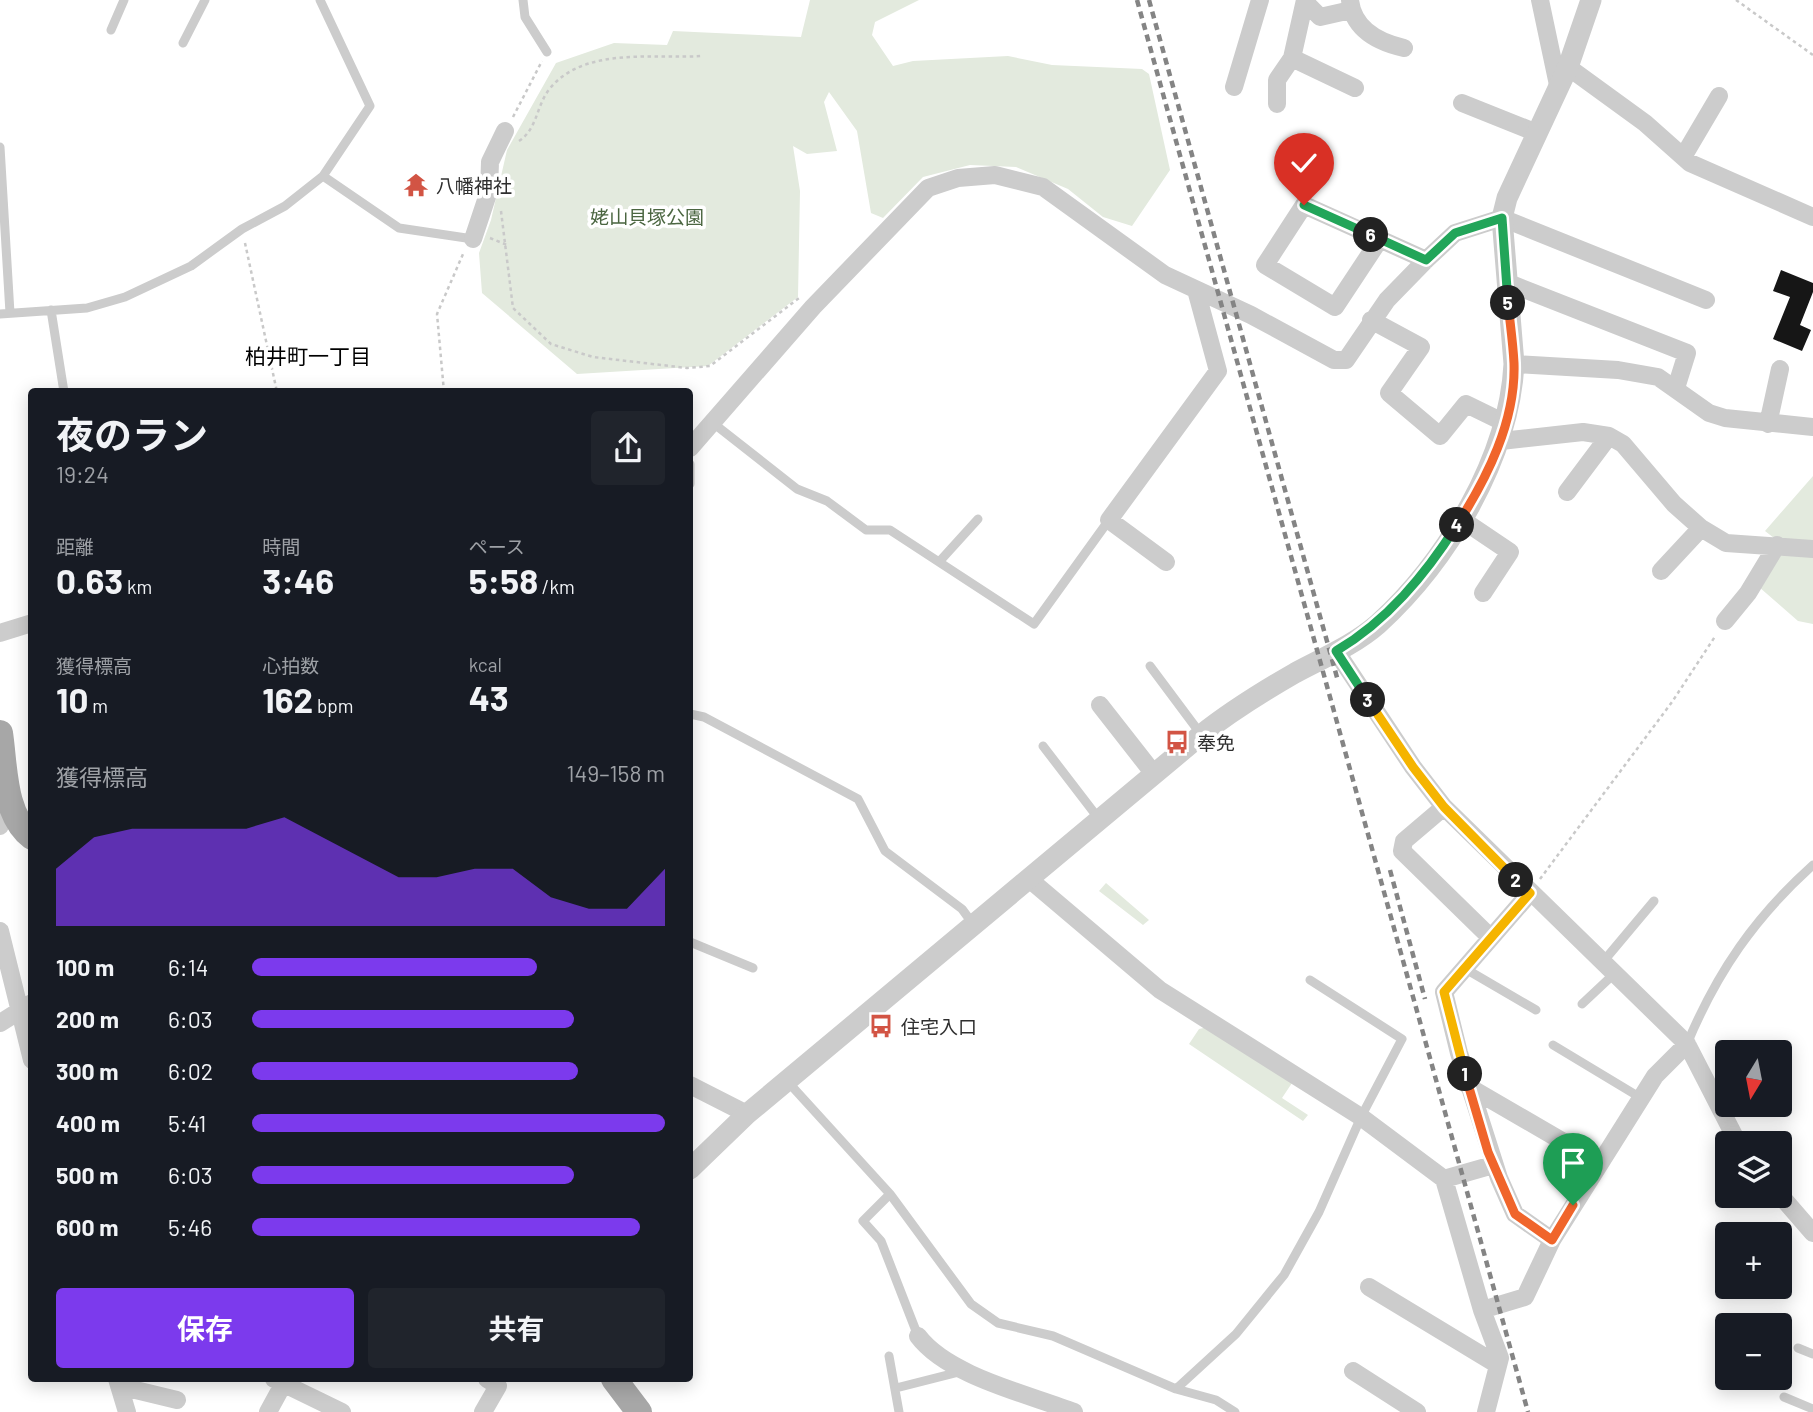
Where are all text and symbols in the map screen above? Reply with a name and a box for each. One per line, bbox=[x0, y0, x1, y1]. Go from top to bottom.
pin bbox=[1274, 133, 1334, 205]
icon: check bbox=[1285, 144, 1323, 182]
temple icon: 八幡神社 bbox=[402, 171, 430, 199]
place label: 八幡神社 bbox=[436, 174, 512, 197]
park label: 姥山貝塚公園 bbox=[590, 205, 704, 228]
pin: 6 bbox=[1354, 218, 1388, 252]
text: 6 bbox=[1365, 223, 1376, 246]
pin: 5 bbox=[1490, 286, 1526, 320]
text: 5 bbox=[1502, 291, 1513, 314]
district label: 柏井町一丁目 bbox=[245, 343, 371, 368]
text: 夜のラン bbox=[56, 411, 208, 457]
button: share bbox=[591, 411, 665, 485]
text: 19:24 bbox=[56, 460, 109, 488]
pin: 4 bbox=[1440, 508, 1474, 542]
text: 4 bbox=[1451, 513, 1462, 536]
text: 距離 bbox=[56, 535, 94, 558]
text: 時間 bbox=[262, 535, 300, 558]
text: ペース bbox=[469, 535, 525, 558]
text: 0.63 bbox=[56, 559, 123, 601]
text: 3:46 bbox=[262, 559, 334, 601]
text: 5:58 bbox=[469, 559, 538, 601]
text: km bbox=[123, 575, 152, 598]
text: /km bbox=[538, 575, 575, 598]
text: kcal bbox=[469, 653, 502, 676]
text: 獲得標高 bbox=[56, 654, 132, 677]
text: 心拍数 bbox=[262, 654, 319, 677]
text: 43 bbox=[469, 676, 509, 718]
text: 10 bbox=[56, 678, 88, 720]
text: 162 bbox=[262, 678, 313, 720]
pin: 3 bbox=[1350, 682, 1386, 718]
text: 3 bbox=[1362, 688, 1373, 711]
text: m bbox=[88, 694, 108, 717]
text: bpm bbox=[313, 694, 354, 717]
bus stop icon: 奉免 bbox=[1163, 728, 1191, 756]
place label: 奉免 bbox=[1197, 731, 1235, 754]
text: 149–158 m bbox=[566, 759, 665, 787]
text: 獲得標高 bbox=[56, 763, 148, 791]
pin: 2 bbox=[1498, 862, 1534, 898]
text: 2 bbox=[1510, 868, 1521, 891]
text: 100 m bbox=[56, 953, 114, 981]
text: 6:14 bbox=[168, 953, 208, 981]
text: 200 m bbox=[56, 1005, 119, 1033]
text: 6:03 bbox=[168, 1005, 212, 1033]
bus stop icon: 住宅入口 bbox=[867, 1012, 895, 1040]
place label: 住宅入口 bbox=[901, 1015, 977, 1038]
north arrow bbox=[1715, 1040, 1792, 1116]
map controls bbox=[1715, 1040, 1792, 1390]
pin: 1 bbox=[1448, 1056, 1482, 1092]
text: 300 m bbox=[56, 1057, 118, 1085]
text: 6:02 bbox=[168, 1057, 213, 1085]
text: 1 bbox=[1461, 1062, 1468, 1085]
text: 400 m bbox=[56, 1109, 120, 1137]
text: 5:41 bbox=[168, 1109, 206, 1137]
button: layers bbox=[1715, 1131, 1792, 1208]
pin bbox=[1543, 1133, 1603, 1205]
icon: arrive bbox=[1554, 1144, 1592, 1182]
text: 500 m bbox=[56, 1161, 118, 1189]
text: 6:03 bbox=[168, 1161, 212, 1189]
text: 600 m bbox=[56, 1213, 118, 1241]
text: 5:46 bbox=[168, 1213, 212, 1241]
button: + bbox=[1715, 1222, 1792, 1299]
button: 保存 bbox=[56, 1288, 354, 1368]
button: 共有 bbox=[368, 1288, 665, 1368]
button: − bbox=[1715, 1313, 1792, 1390]

